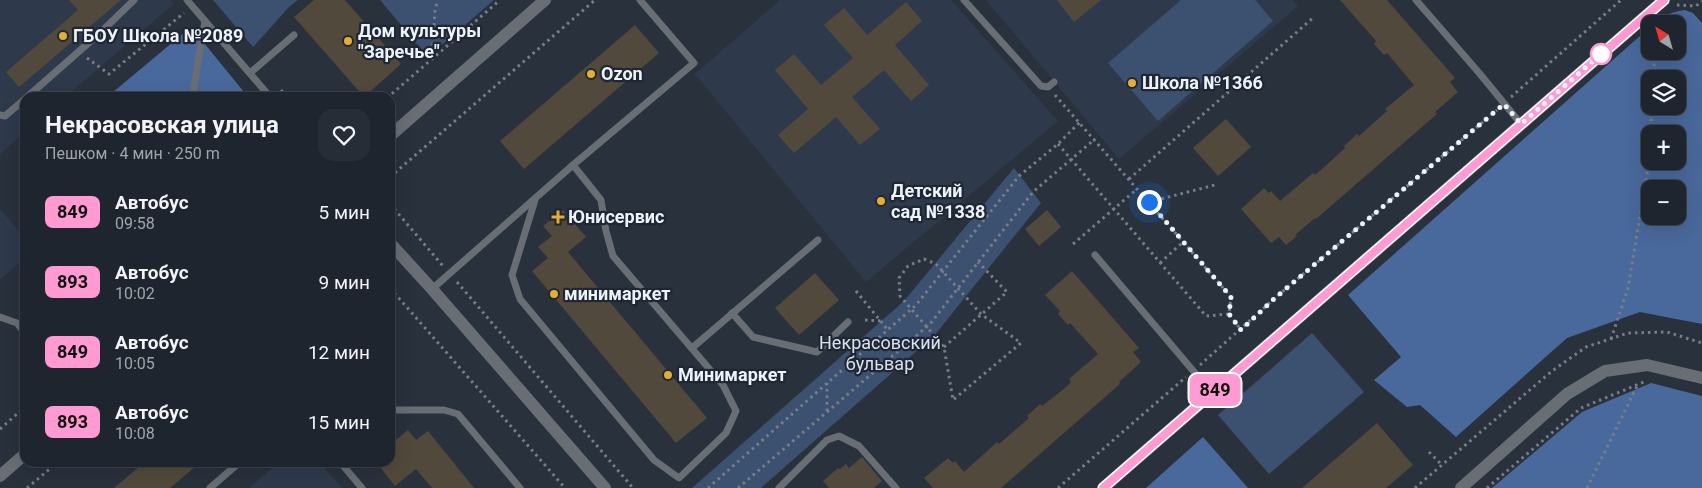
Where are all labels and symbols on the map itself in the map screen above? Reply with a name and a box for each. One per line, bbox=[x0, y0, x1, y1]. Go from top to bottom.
north arrow bbox=[1641, 15, 1686, 60]
place label: Дом культуры "Заречье" bbox=[358, 20, 481, 62]
place label: ГБОУ Школа №2089 bbox=[73, 25, 243, 46]
marker: ГБОУ Школа №2089 bbox=[57, 30, 69, 42]
marker: Дом культуры "Заречье" bbox=[342, 35, 354, 47]
unlabelled marker bbox=[1590, 43, 1612, 65]
place label: Ozon bbox=[601, 63, 643, 84]
marker: Ozon bbox=[585, 68, 597, 80]
place label: Школа №1366 bbox=[1142, 72, 1263, 93]
marker: Школа №1366 bbox=[1126, 77, 1138, 89]
place label: Детский сад №1338 bbox=[891, 180, 985, 222]
your location bbox=[1137, 190, 1162, 215]
marker: Детский сад №1338 bbox=[875, 195, 887, 207]
place label: Юнисервис bbox=[568, 206, 664, 227]
marker: Юнисервис bbox=[552, 211, 564, 223]
place label: минимаркет bbox=[564, 283, 670, 304]
marker: минимаркет bbox=[548, 288, 560, 300]
park label: Некрасовский бульвар bbox=[819, 332, 941, 374]
place label: Минимаркет bbox=[678, 364, 787, 385]
marker: Минимаркет bbox=[662, 369, 674, 381]
line badge: 849 bbox=[1186, 374, 1244, 406]

